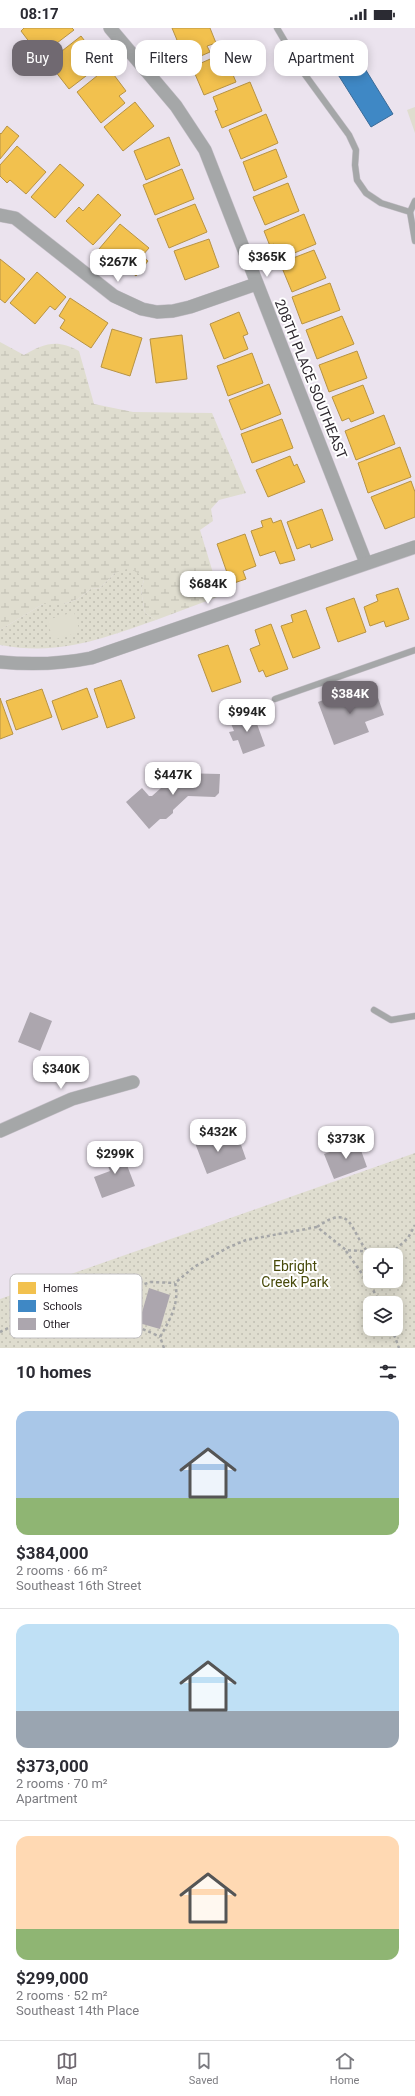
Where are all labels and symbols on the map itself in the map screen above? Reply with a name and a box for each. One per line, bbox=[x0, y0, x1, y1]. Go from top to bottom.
pin: $365K bbox=[239, 244, 295, 278]
pin: $267K bbox=[90, 249, 146, 283]
street label: 208TH PLACE SOUTHEAST bbox=[272, 297, 351, 462]
pin: $684K bbox=[180, 571, 236, 605]
pin: $384K bbox=[322, 681, 378, 715]
pin: $994K bbox=[219, 699, 275, 733]
pin: $447K bbox=[145, 762, 201, 796]
pin: $340K bbox=[33, 1056, 89, 1090]
pin: $432K bbox=[190, 1119, 246, 1153]
pin: $373K bbox=[318, 1126, 374, 1160]
pin: $299K bbox=[87, 1141, 143, 1175]
park label: Ebright Creek Park bbox=[261, 1258, 330, 1290]
legend bbox=[10, 1274, 142, 1338]
text: Homes bbox=[43, 1282, 79, 1295]
text: Schools bbox=[43, 1300, 83, 1313]
text: Other bbox=[43, 1318, 70, 1331]

